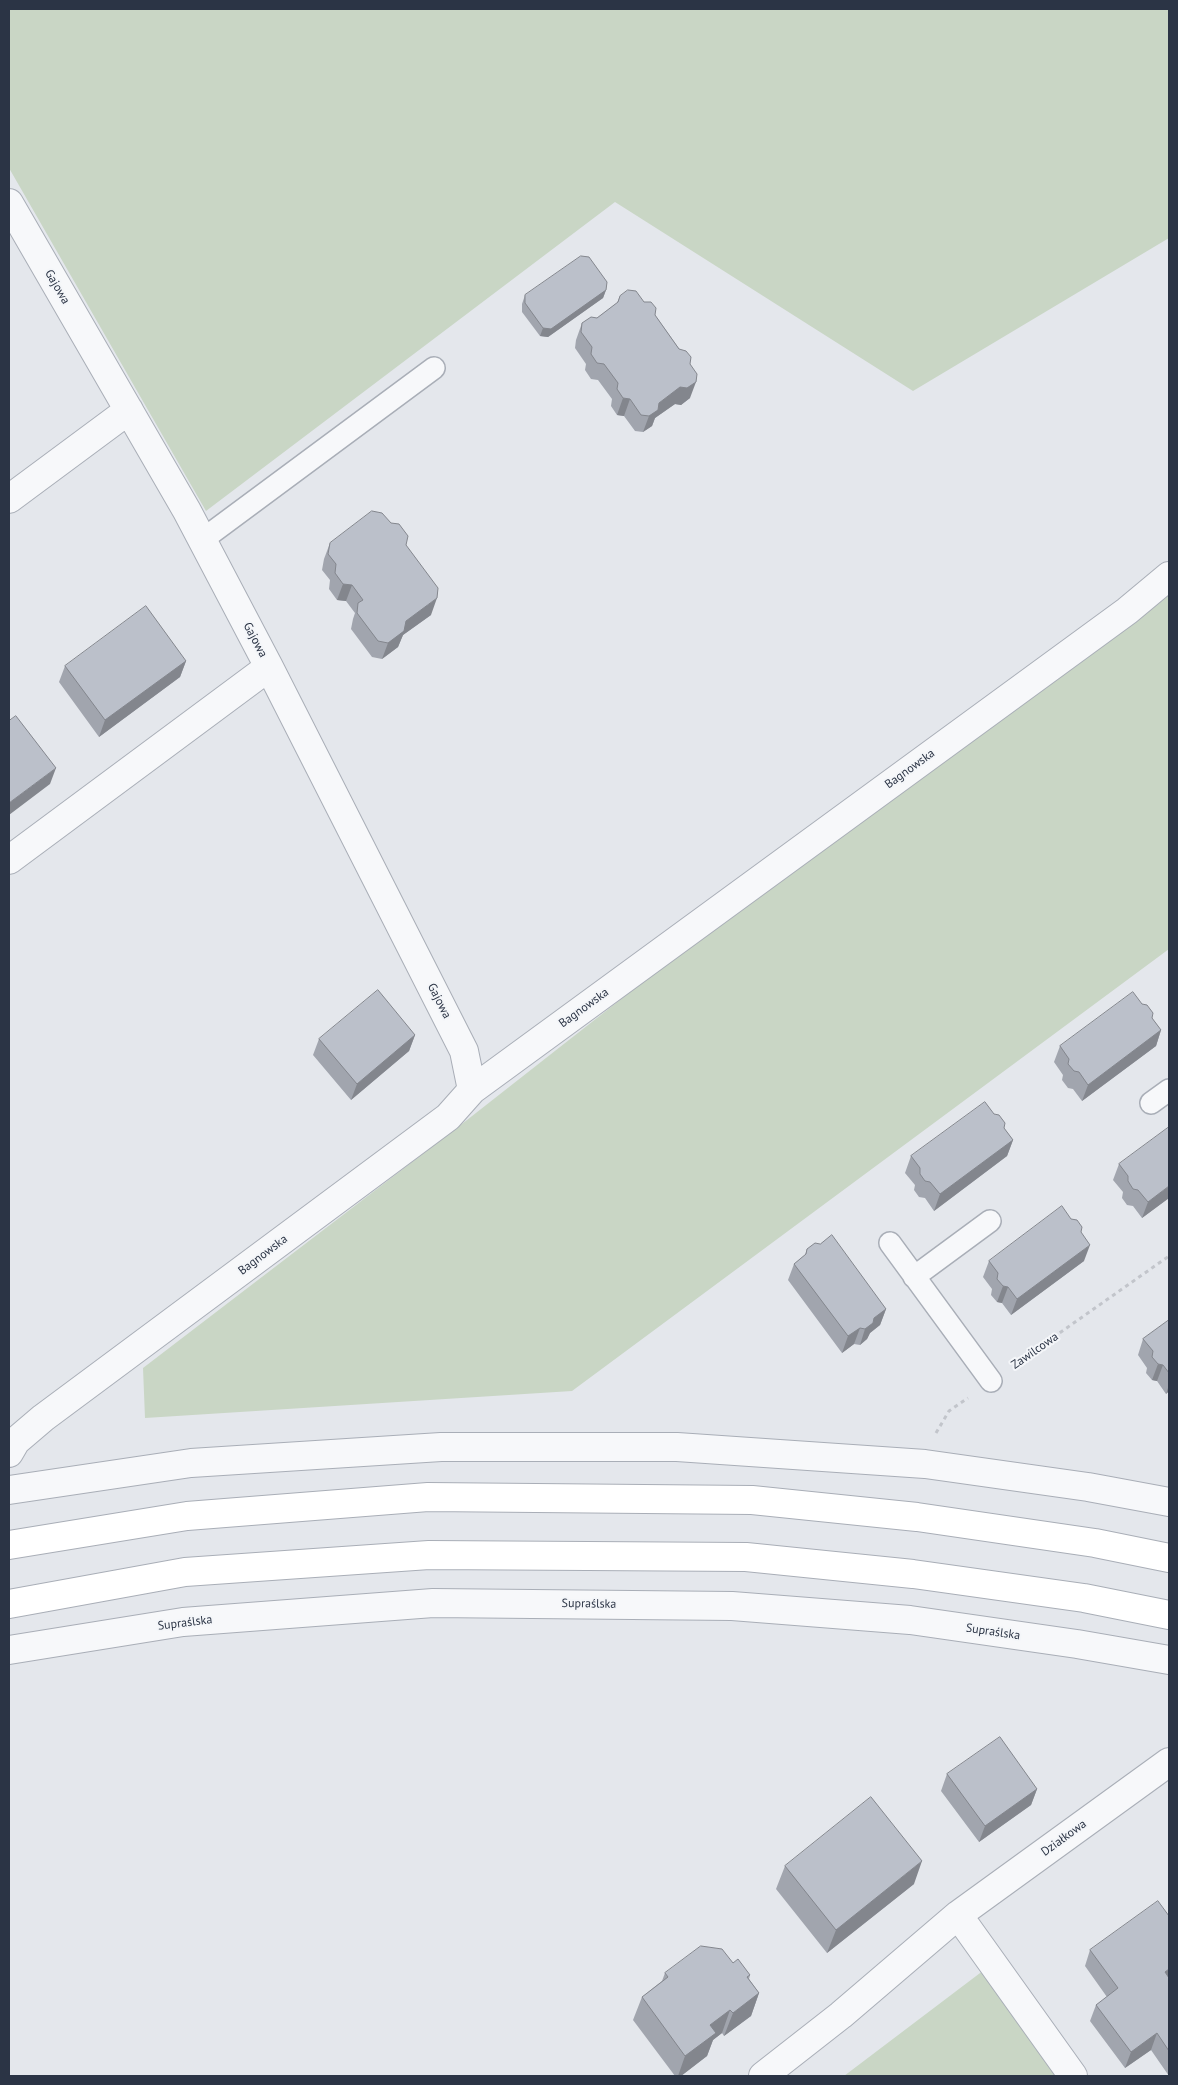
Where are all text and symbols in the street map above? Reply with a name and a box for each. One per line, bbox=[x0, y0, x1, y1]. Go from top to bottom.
street label: Gajowa bbox=[41, 267, 73, 307]
street label: Gajowa bbox=[240, 620, 270, 660]
street label: Bagnowska bbox=[882, 746, 938, 792]
street label: Gajowa bbox=[424, 981, 454, 1021]
street label: Bagnowska bbox=[556, 985, 612, 1031]
street label: Bagnowska bbox=[236, 1232, 290, 1278]
street label: Zawilcowa bbox=[1009, 1330, 1061, 1372]
street label: Supraślska bbox=[562, 1596, 616, 1612]
street label: Supraślska bbox=[157, 1613, 213, 1633]
street label: Supraślska bbox=[965, 1621, 1021, 1643]
street label: Działkowa bbox=[1039, 1817, 1089, 1859]

